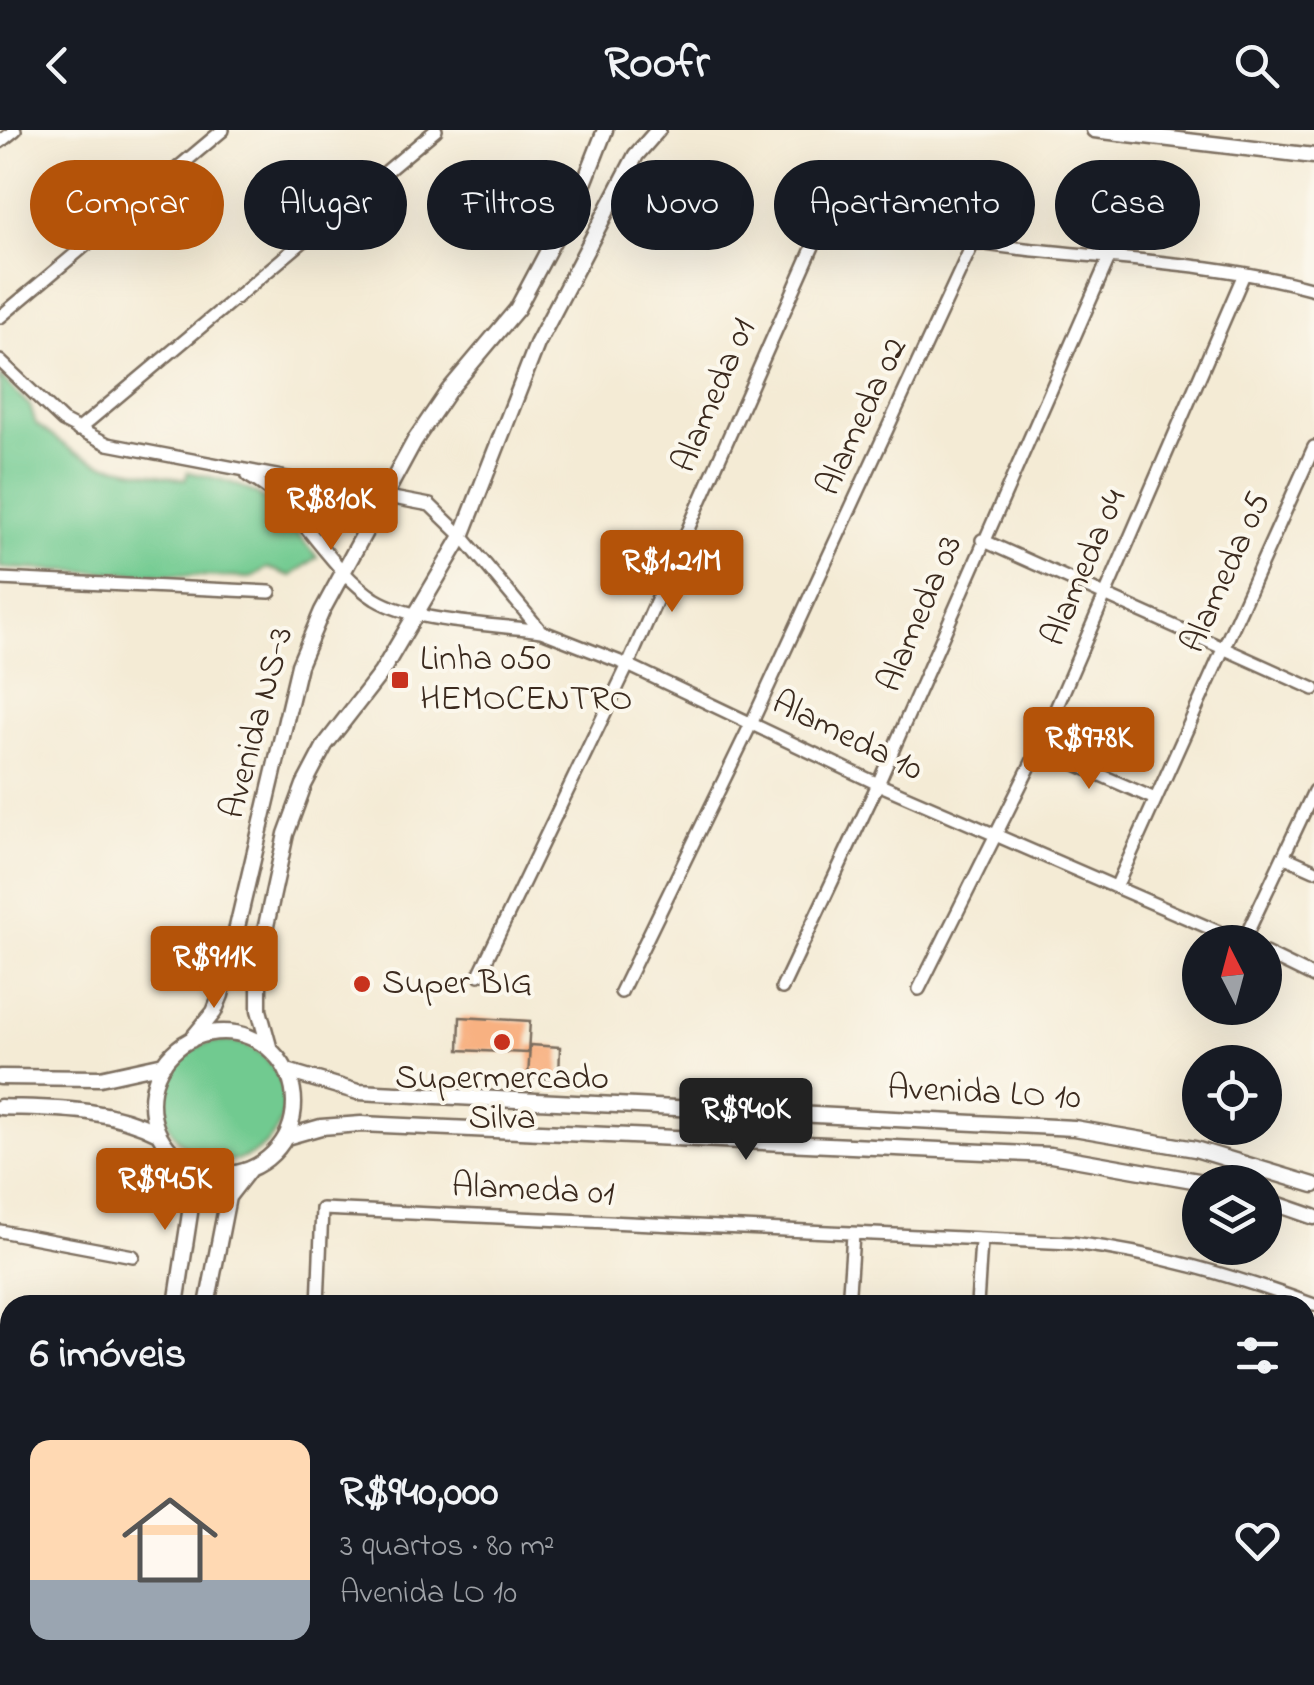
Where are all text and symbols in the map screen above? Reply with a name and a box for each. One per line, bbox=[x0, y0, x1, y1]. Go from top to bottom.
text: Roofr bbox=[604, 32, 710, 98]
icon: back bbox=[30, 38, 85, 93]
icon: search bbox=[1229, 38, 1284, 93]
chip: Comprar bbox=[30, 160, 224, 250]
chip: Alugar bbox=[244, 160, 407, 250]
chip: Filtros bbox=[427, 160, 591, 250]
chip: Novo bbox=[611, 160, 754, 250]
chip: Apartamento bbox=[774, 160, 1035, 250]
chip: Casa bbox=[1055, 160, 1200, 250]
street label: Alameda 01 bbox=[660, 311, 770, 481]
street label: Alameda 02 bbox=[804, 330, 922, 504]
pin: R$810K bbox=[250, 468, 412, 553]
text: R$810K bbox=[287, 477, 375, 524]
street label: Alameda 04 bbox=[1029, 482, 1141, 654]
street label: Alameda 05 bbox=[1169, 484, 1285, 662]
street label: Alameda 03 bbox=[865, 528, 977, 700]
pin: R$1.21M bbox=[580, 530, 764, 615]
text: R$1.21M bbox=[622, 539, 722, 586]
street label: Avenida NS-3 bbox=[208, 622, 308, 824]
place label: Linha 050 HEMOCENTRO bbox=[420, 635, 633, 726]
marker: Linha 050 HEMOCENTRO bbox=[389, 669, 411, 691]
street label: Alameda 10 bbox=[763, 678, 931, 796]
pin: R$978K bbox=[1008, 707, 1170, 792]
text: R$978K bbox=[1045, 716, 1133, 763]
north arrow bbox=[1182, 925, 1282, 1025]
map controls bbox=[1182, 925, 1282, 1265]
pin: R$911K bbox=[133, 926, 295, 1011]
text: R$911K bbox=[173, 935, 255, 982]
place label: Super BIG bbox=[382, 959, 532, 1010]
marker: Super BIG bbox=[351, 973, 373, 995]
marker: Supermercado Silva bbox=[491, 1031, 513, 1053]
button: locate bbox=[1182, 1045, 1282, 1145]
place label: Supermercado Silva bbox=[395, 1054, 609, 1145]
street label: Avenida LO 10 bbox=[886, 1063, 1082, 1125]
pin: R$940K bbox=[665, 1078, 827, 1163]
text: R$940K bbox=[701, 1087, 791, 1134]
pin: R$945K bbox=[84, 1148, 246, 1233]
text: R$945K bbox=[118, 1157, 212, 1204]
street label: Alameda 01 bbox=[450, 1161, 616, 1221]
button: layers bbox=[1182, 1165, 1282, 1265]
text: 6 imóveis bbox=[30, 1325, 186, 1386]
icon: filters bbox=[1230, 1328, 1285, 1383]
text: R$940,000 bbox=[340, 1463, 498, 1524]
icon: home bbox=[110, 1480, 230, 1600]
icon: heart bbox=[1230, 1513, 1285, 1568]
text: 3 quartos · 80 m² bbox=[340, 1524, 555, 1571]
text: Avenida LO 10 bbox=[340, 1571, 517, 1618]

